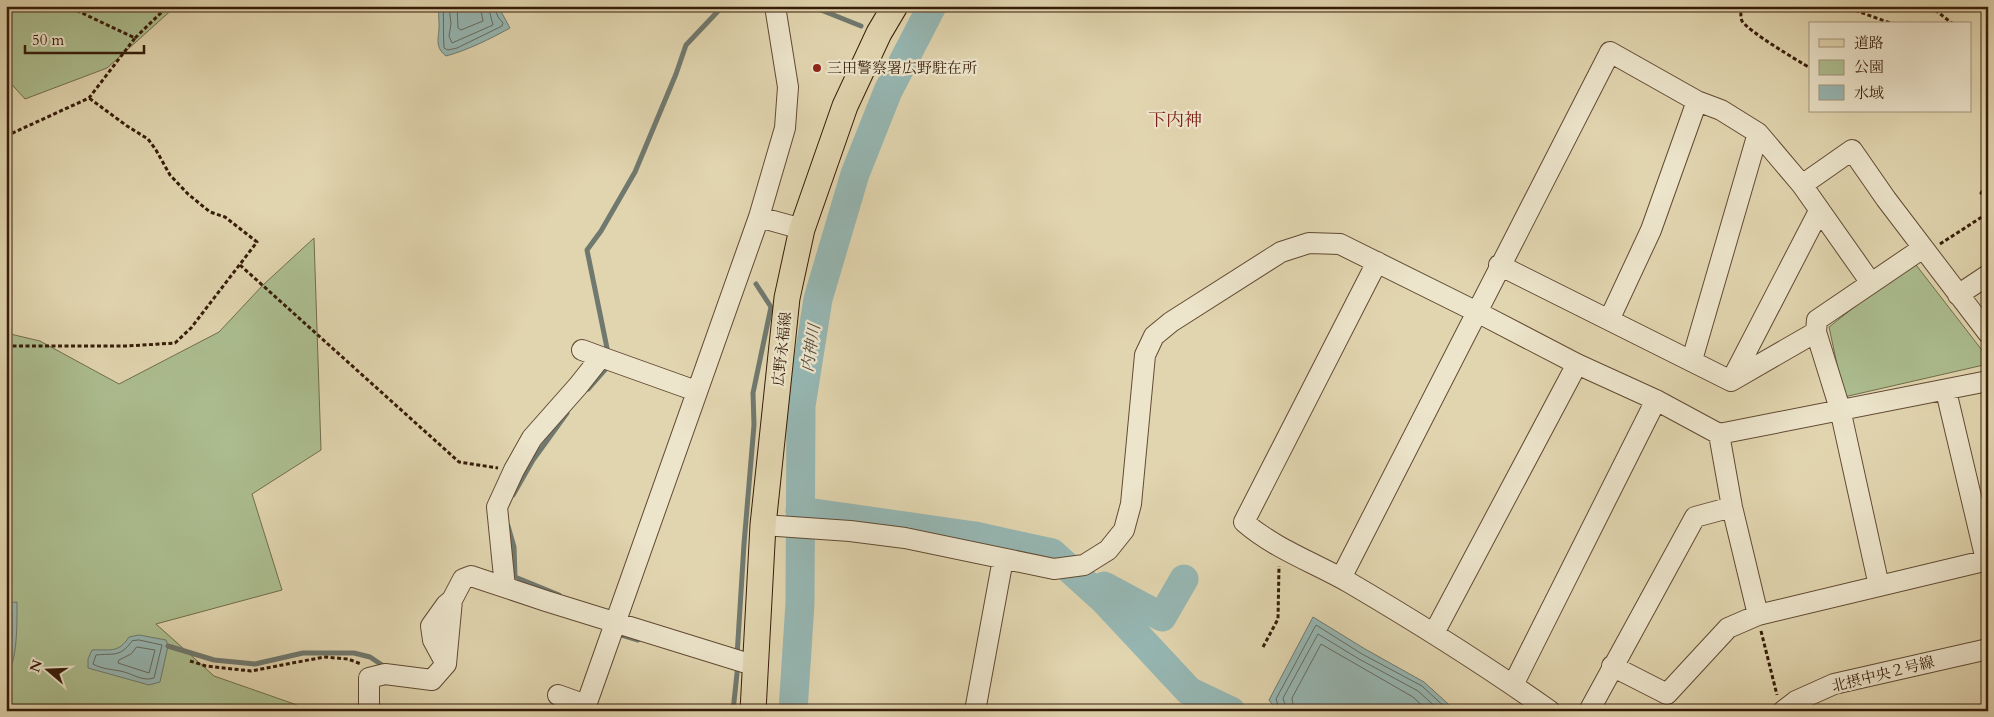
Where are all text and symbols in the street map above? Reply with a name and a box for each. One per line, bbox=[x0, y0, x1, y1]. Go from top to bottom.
scale bar bbox=[25, 22, 144, 54]
legend bbox=[1809, 22, 1972, 112]
text: 50 m bbox=[32, 30, 64, 50]
text: 道路 bbox=[1854, 33, 1884, 53]
text: 公園 bbox=[1854, 57, 1884, 77]
place label: 三田警察署広野駐在所 bbox=[827, 58, 977, 78]
marker: 三田警察署広野駐在所 bbox=[811, 62, 823, 74]
text: 水域 bbox=[1854, 83, 1884, 103]
district label: 下内神 bbox=[1148, 108, 1202, 133]
street label: 広野永福線 bbox=[768, 311, 796, 387]
water label: 内神川 bbox=[796, 321, 826, 374]
north arrow bbox=[22, 644, 72, 694]
street label: 北摂中央２号線 bbox=[1830, 652, 1936, 696]
text: N bbox=[25, 657, 47, 675]

